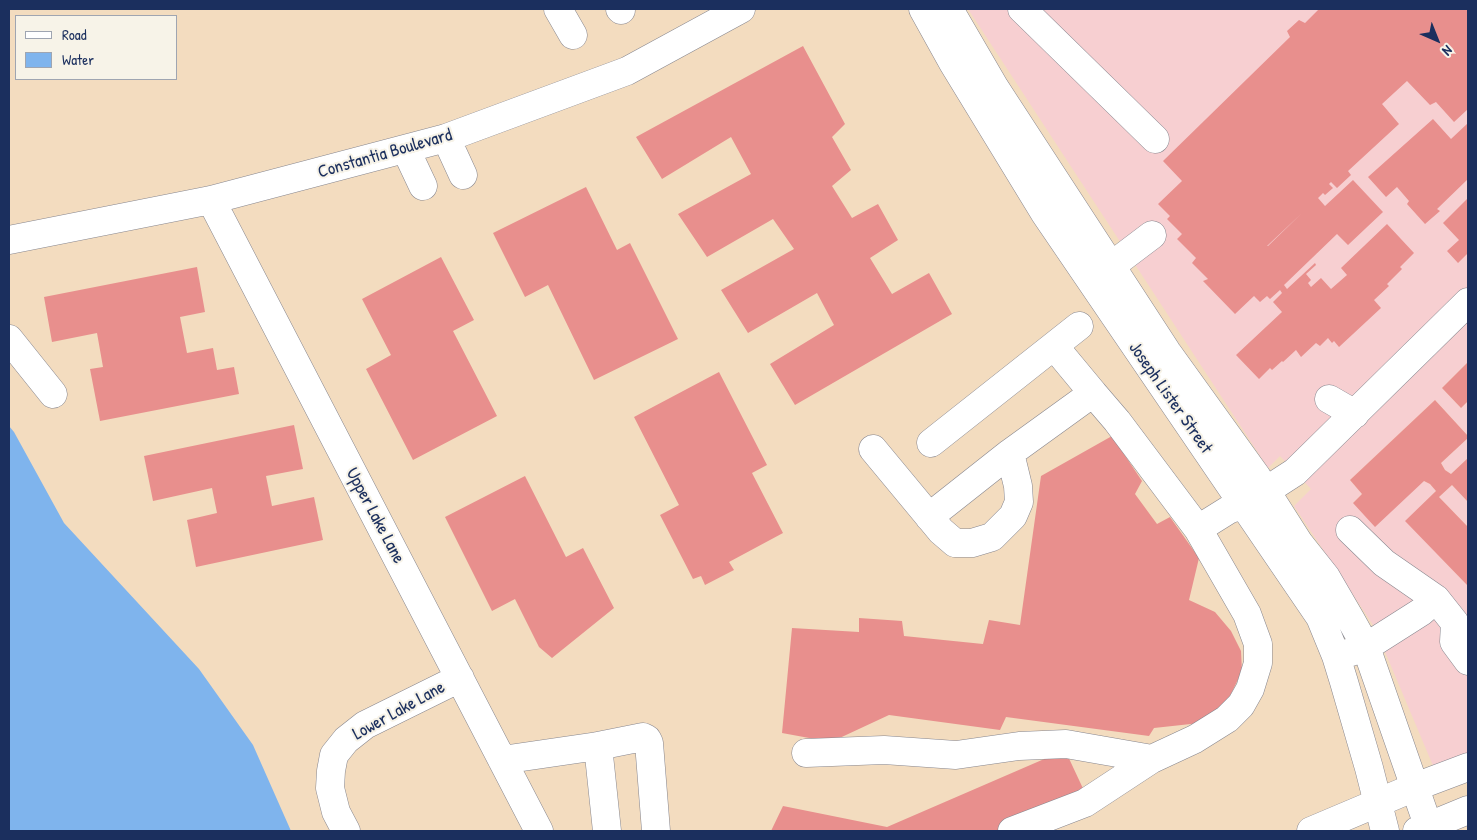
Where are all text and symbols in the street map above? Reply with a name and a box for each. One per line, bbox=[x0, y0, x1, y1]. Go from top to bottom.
legend bbox=[15, 15, 178, 80]
north arrow bbox=[1412, 15, 1462, 65]
text: Road bbox=[62, 24, 87, 45]
text: N bbox=[1438, 42, 1457, 61]
text: Water bbox=[62, 49, 94, 70]
street label: Constantia Boulevard bbox=[315, 124, 455, 184]
street label: Joseph Lister Street bbox=[1123, 338, 1217, 458]
street label: Upper Lake Lane bbox=[341, 465, 409, 567]
street label: Lower Lake Lane bbox=[349, 677, 449, 745]

